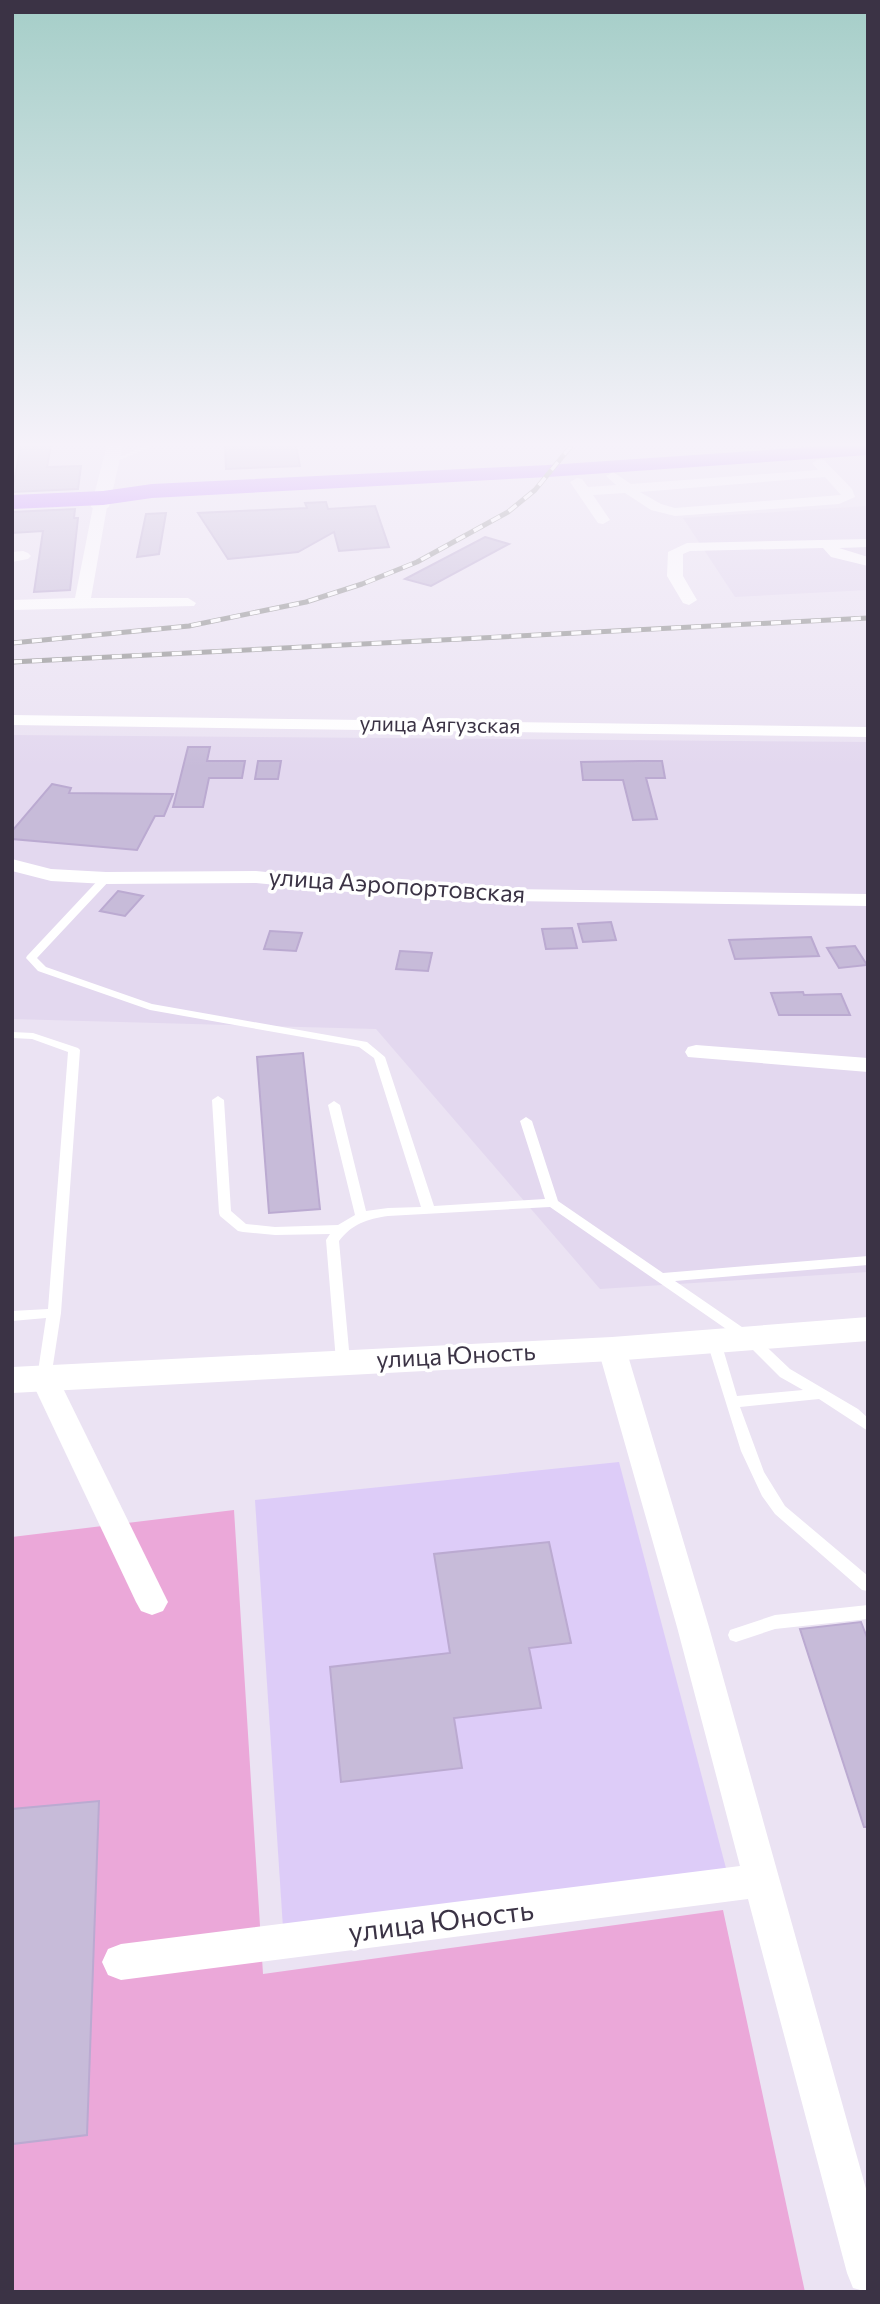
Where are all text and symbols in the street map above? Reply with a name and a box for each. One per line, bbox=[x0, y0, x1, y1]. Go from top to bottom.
street label: улица Аягузская bbox=[359, 710, 521, 737]
street label: улица Аэропортовская bbox=[268, 861, 526, 908]
street label: улица Юность bbox=[375, 1336, 536, 1373]
street label: улица Юность bbox=[346, 1892, 535, 1948]

